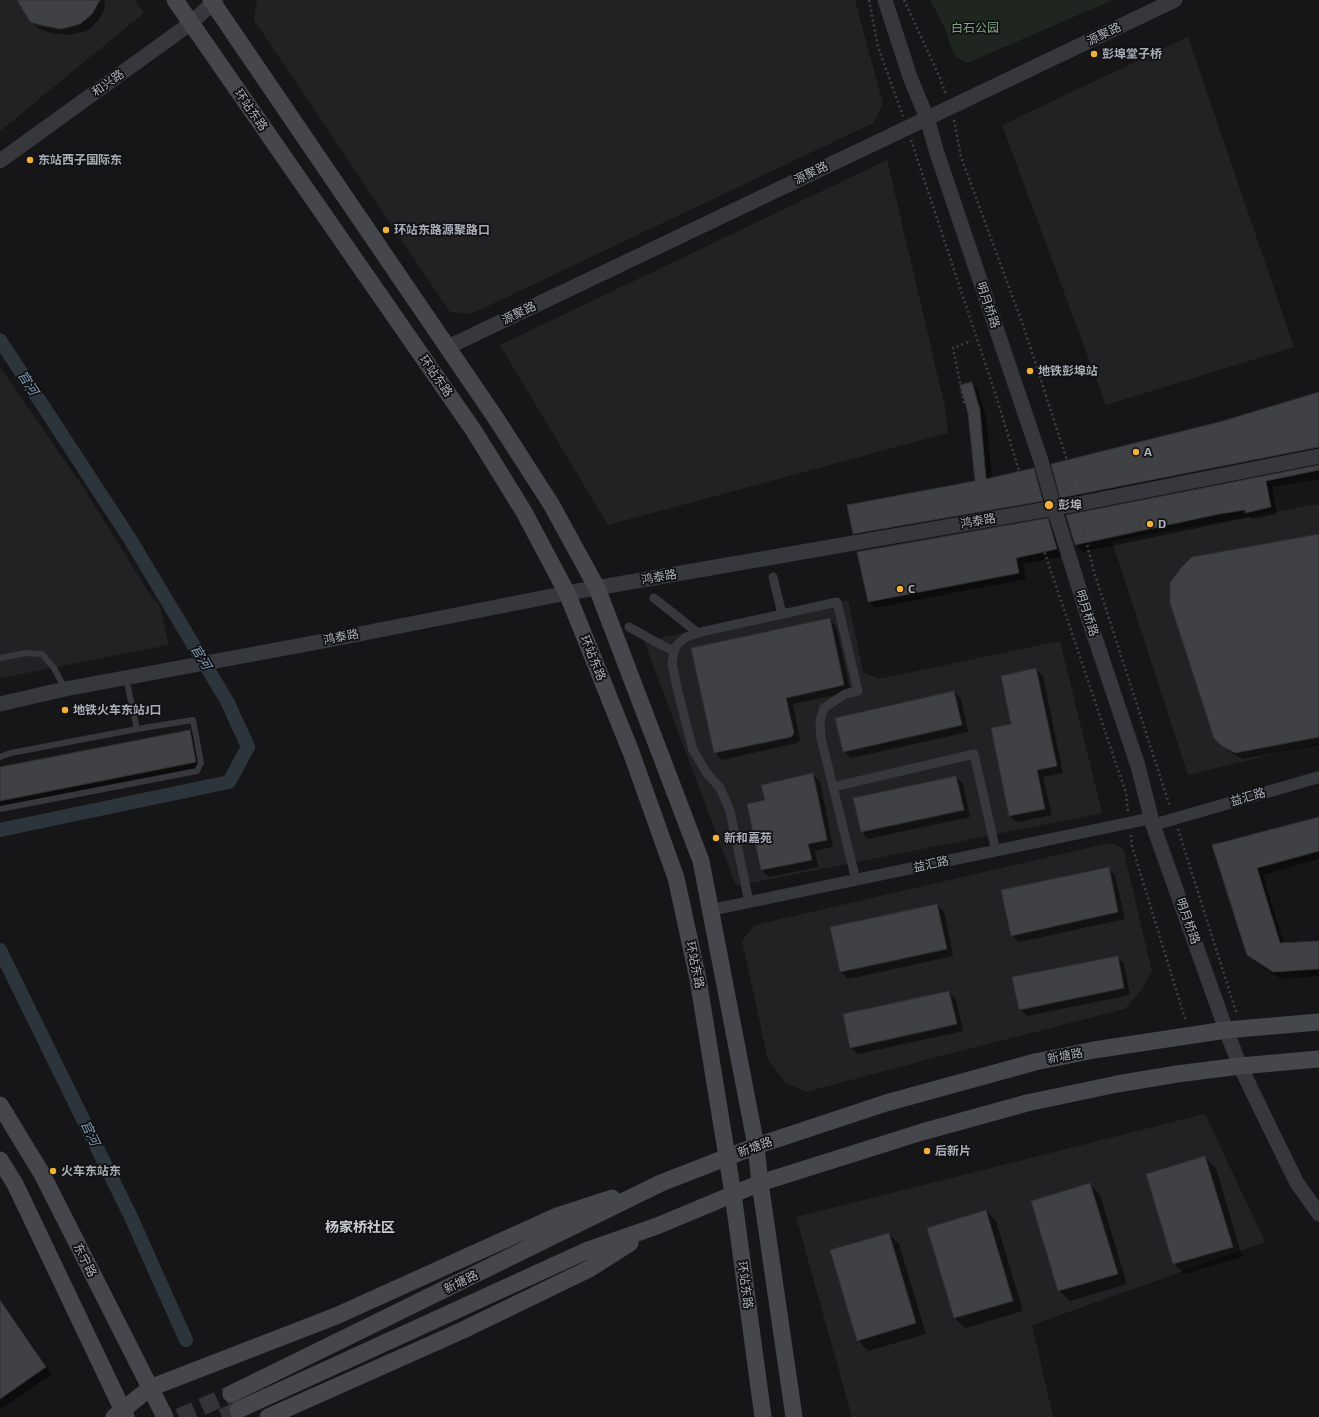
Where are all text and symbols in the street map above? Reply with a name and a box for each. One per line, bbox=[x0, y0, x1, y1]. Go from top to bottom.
street label: 源聚路 bbox=[1085, 20, 1123, 48]
park label: 白石公园 bbox=[951, 21, 999, 35]
place label: 彭埠堂子桥 bbox=[1102, 47, 1162, 61]
marker: 彭埠堂子桥 bbox=[1089, 49, 1099, 59]
street label: 和兴路 bbox=[89, 67, 127, 99]
street label: 环站东路 bbox=[231, 86, 271, 134]
place label: 东站西子国际东 bbox=[38, 153, 122, 167]
marker: 东站西子国际东 bbox=[25, 155, 35, 165]
street label: 源聚路 bbox=[792, 159, 830, 187]
place label: 环站东路源聚路口 bbox=[394, 223, 490, 237]
marker: 环站东路源聚路口 bbox=[381, 225, 391, 235]
street label: 明月桥路 bbox=[973, 280, 1003, 330]
street label: 源聚路 bbox=[500, 299, 538, 327]
street label: 环站东路 bbox=[416, 352, 456, 400]
place label: 地铁彭埠站 bbox=[1038, 364, 1098, 378]
marker: 地铁彭埠站 bbox=[1025, 366, 1035, 376]
water label: 官河 bbox=[14, 368, 42, 398]
place label: A bbox=[1144, 445, 1152, 459]
marker: A bbox=[1131, 447, 1141, 457]
place label: 彭埠 bbox=[1058, 498, 1082, 512]
marker: 彭埠 bbox=[1043, 499, 1055, 511]
street label: 鸿泰路 bbox=[959, 511, 997, 531]
place label: D bbox=[1158, 517, 1166, 531]
marker: D bbox=[1145, 519, 1155, 529]
street label: 鸿泰路 bbox=[640, 567, 678, 587]
place label: C bbox=[908, 582, 915, 596]
marker: C bbox=[895, 584, 905, 594]
street label: 明月桥路 bbox=[1073, 588, 1101, 638]
street label: 鸿泰路 bbox=[322, 626, 360, 648]
street label: 环站东路 bbox=[577, 633, 609, 683]
water label: 官河 bbox=[188, 642, 214, 672]
place label: 地铁火车东站J口 bbox=[73, 703, 161, 717]
marker: 地铁火车东站J口 bbox=[60, 705, 70, 715]
street label: 益汇路 bbox=[1229, 785, 1267, 809]
place label: 新和嘉苑 bbox=[724, 831, 772, 845]
marker: 新和嘉苑 bbox=[711, 833, 721, 843]
street label: 益汇路 bbox=[912, 853, 950, 875]
street label: 明月桥路 bbox=[1173, 896, 1203, 946]
street label: 环站东路 bbox=[683, 940, 707, 990]
street label: 新塘路 bbox=[1046, 1045, 1084, 1067]
water label: 官河 bbox=[77, 1118, 103, 1148]
street label: 新塘路 bbox=[736, 1134, 774, 1160]
place label: 后新片 bbox=[935, 1144, 971, 1158]
marker: 后新片 bbox=[922, 1146, 932, 1156]
place label: 火车东站东 bbox=[61, 1164, 121, 1178]
marker: 火车东站东 bbox=[48, 1166, 58, 1176]
district label: 杨家桥社区 bbox=[325, 1219, 395, 1235]
street label: 东宁路 bbox=[70, 1241, 100, 1279]
street label: 环站东路 bbox=[735, 1260, 755, 1310]
street label: 新塘路 bbox=[442, 1268, 480, 1296]

